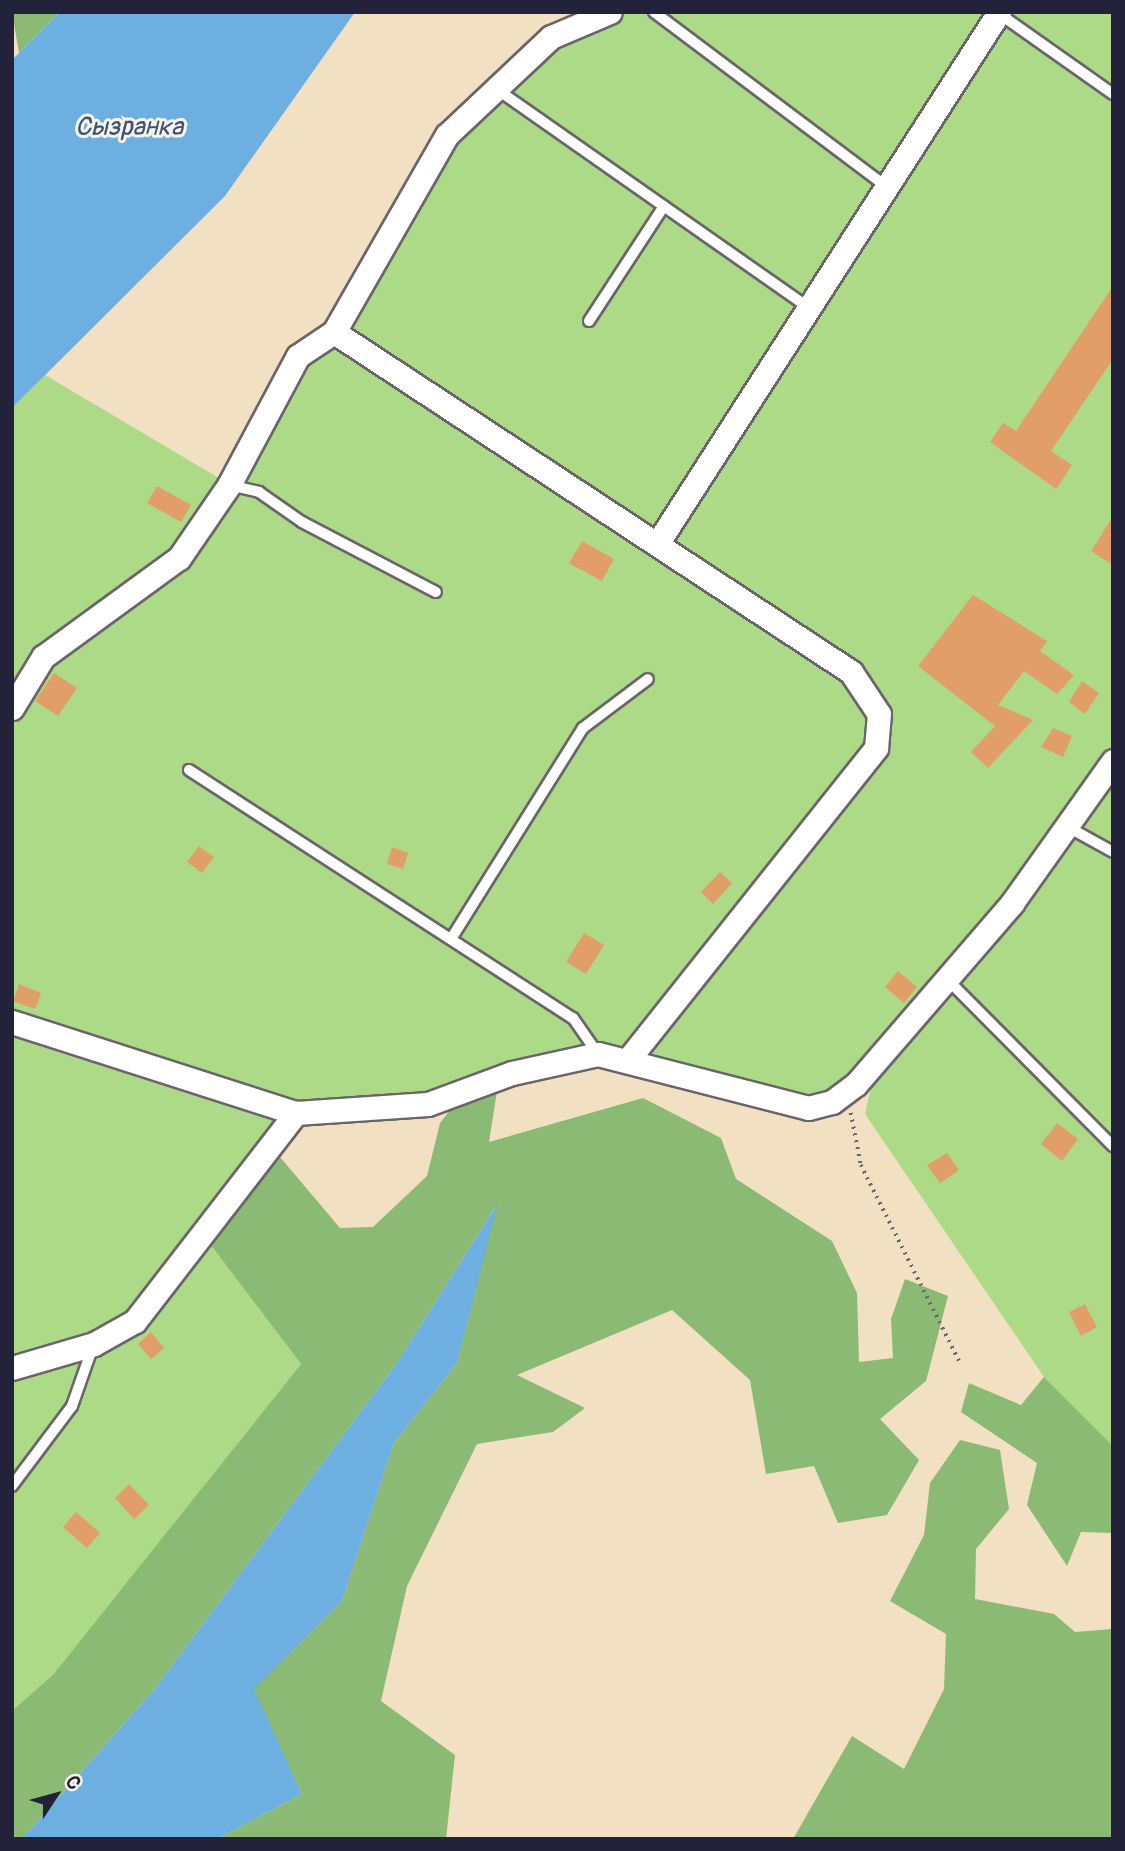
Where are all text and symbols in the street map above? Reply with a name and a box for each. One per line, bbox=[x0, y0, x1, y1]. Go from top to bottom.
water label: Сызранка bbox=[75, 112, 183, 144]
north arrow bbox=[21, 1760, 91, 1830]
text: С bbox=[60, 1771, 86, 1794]

